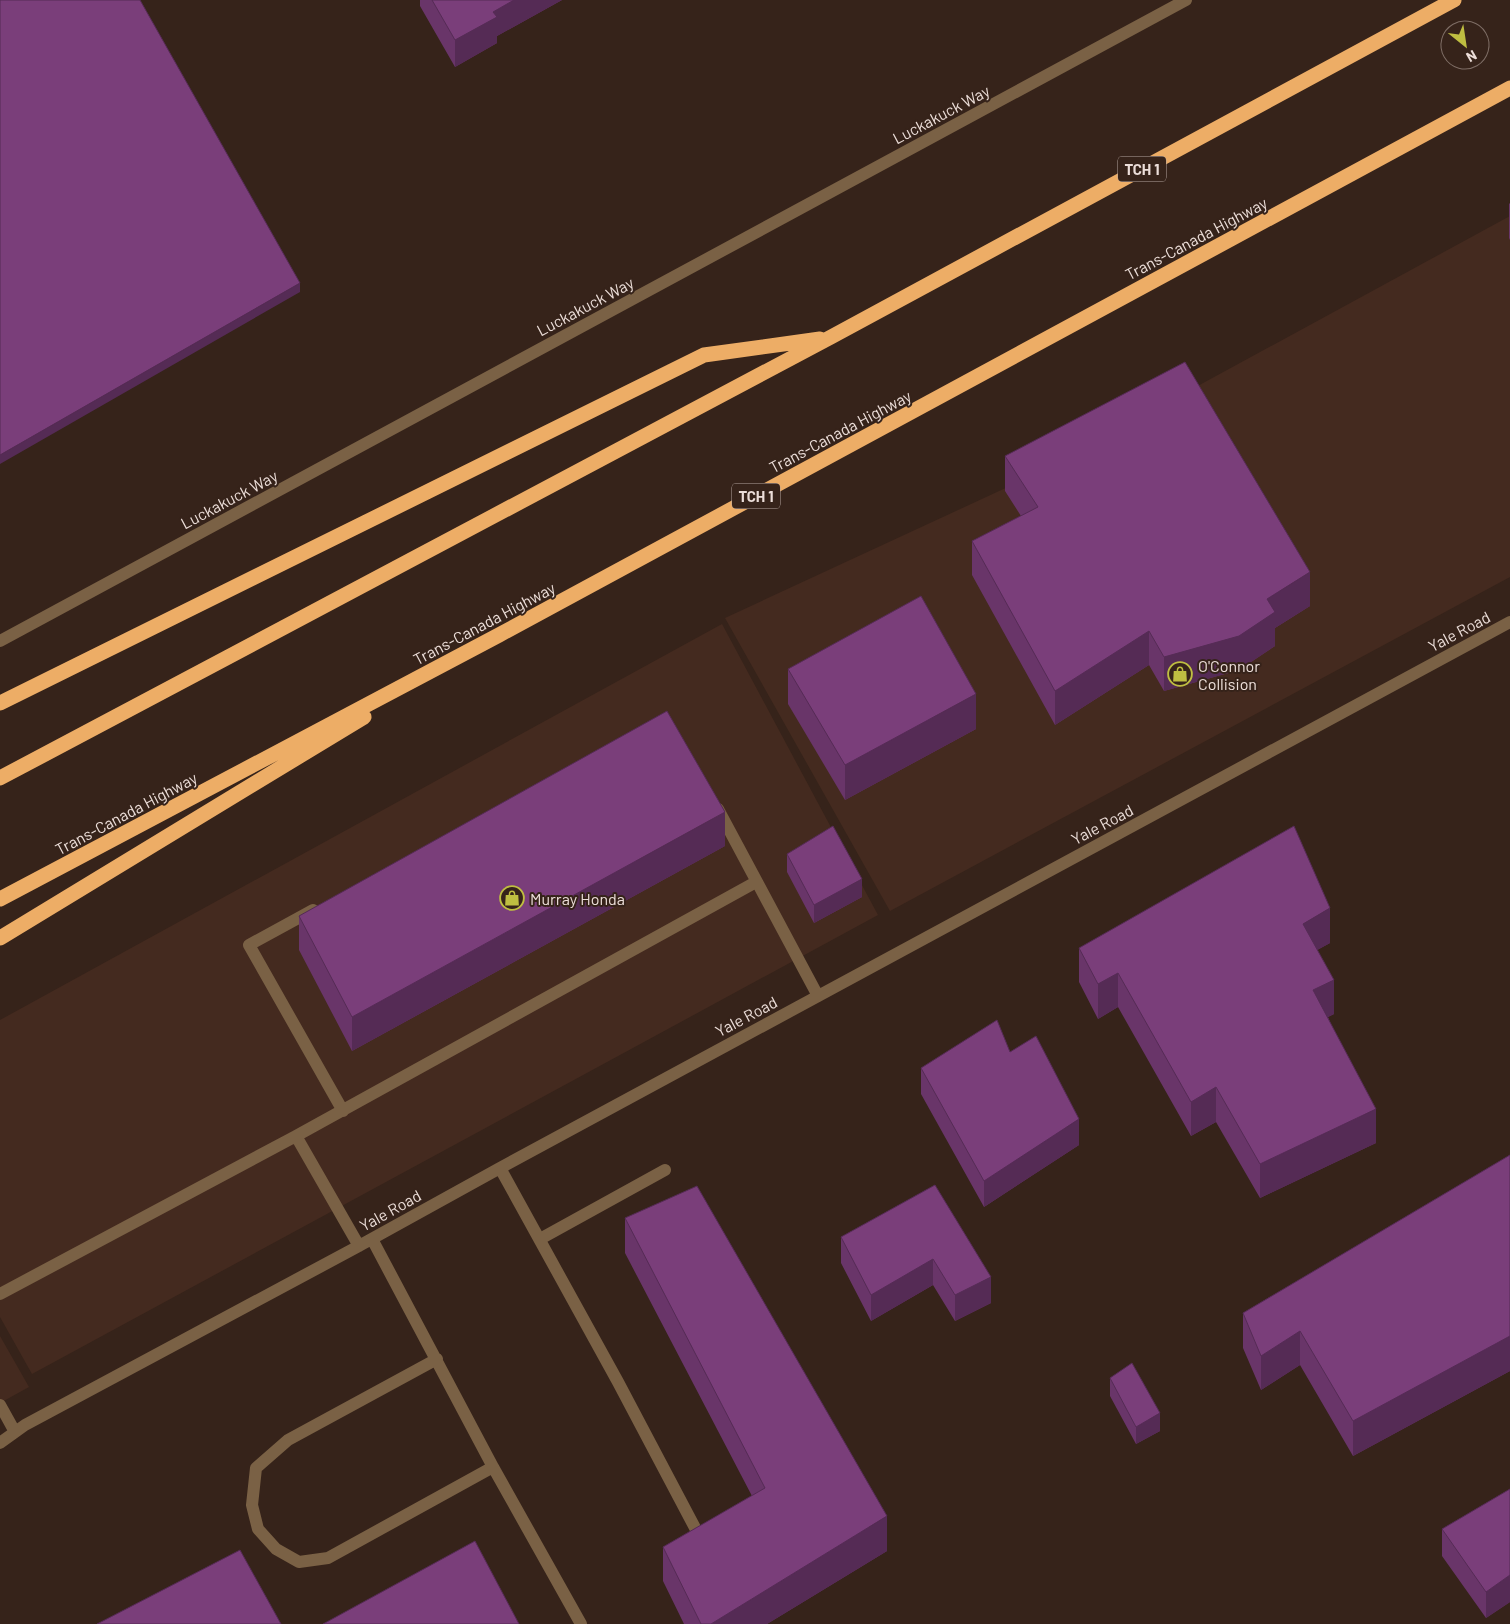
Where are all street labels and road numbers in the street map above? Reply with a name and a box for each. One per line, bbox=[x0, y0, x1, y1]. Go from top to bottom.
street label: Luckakuck Way bbox=[889, 80, 993, 147]
road number: TCH 1 bbox=[1118, 156, 1166, 182]
street label: Trans-Canada Highway bbox=[1122, 192, 1271, 283]
street label: Luckakuck Way bbox=[533, 272, 637, 339]
street label: Trans-Canada Highway bbox=[766, 385, 915, 476]
street label: Luckakuck Way bbox=[177, 465, 281, 532]
road number: TCH 1 bbox=[732, 484, 780, 508]
street label: Trans-Canada Highway bbox=[410, 577, 559, 668]
street label: Yale Road bbox=[1425, 607, 1493, 655]
street label: Trans-Canada Highway bbox=[52, 767, 201, 858]
street label: Yale Road bbox=[1068, 800, 1136, 848]
street label: Yale Road bbox=[712, 992, 780, 1040]
street label: Yale Road bbox=[356, 1185, 424, 1235]

